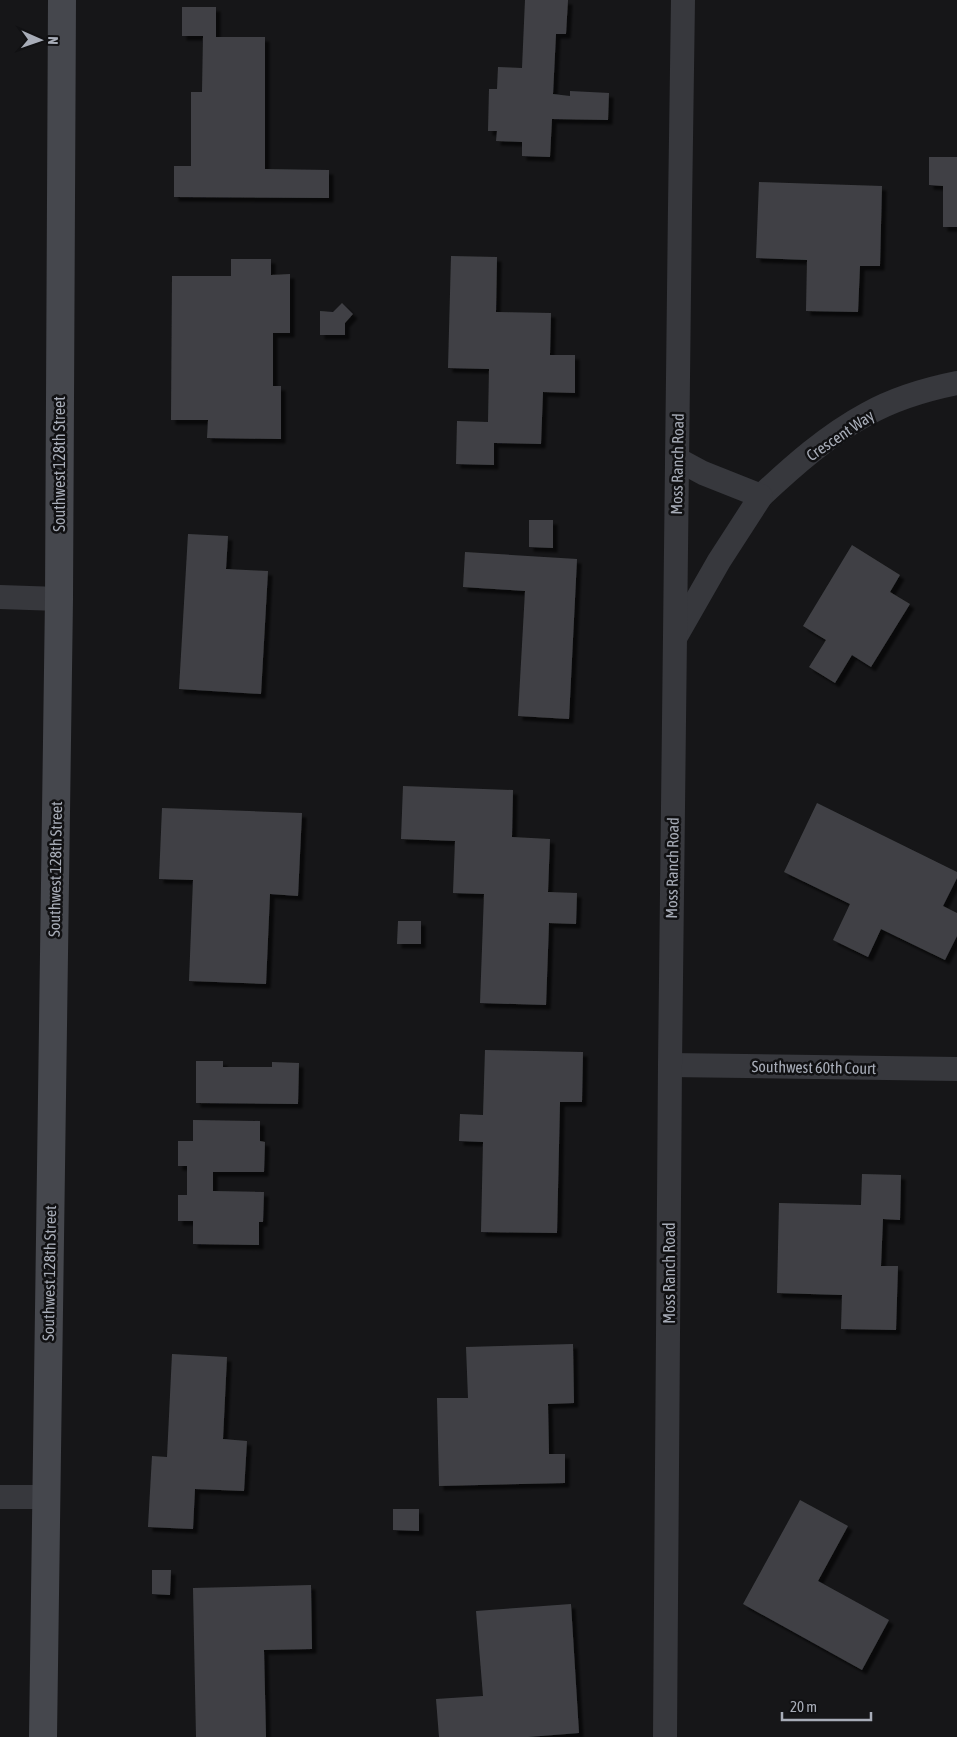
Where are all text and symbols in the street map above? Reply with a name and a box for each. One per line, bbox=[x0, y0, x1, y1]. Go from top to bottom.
north arrow bbox=[15, 15, 65, 65]
text: N bbox=[45, 36, 61, 45]
street label: Southwest 128th Street bbox=[50, 396, 68, 532]
street label: Crescent Way bbox=[803, 406, 878, 465]
street label: Moss Ranch Road bbox=[667, 413, 687, 515]
street label: Southwest 128th Street bbox=[45, 801, 65, 937]
street label: Moss Ranch Road bbox=[662, 817, 682, 919]
street label: Southwest 60th Court bbox=[752, 1057, 877, 1077]
street label: Southwest 128th Street bbox=[39, 1205, 59, 1341]
street label: Moss Ranch Road bbox=[660, 1222, 678, 1324]
scale bar bbox=[782, 1690, 871, 1722]
text: 20 m bbox=[790, 1698, 817, 1715]

